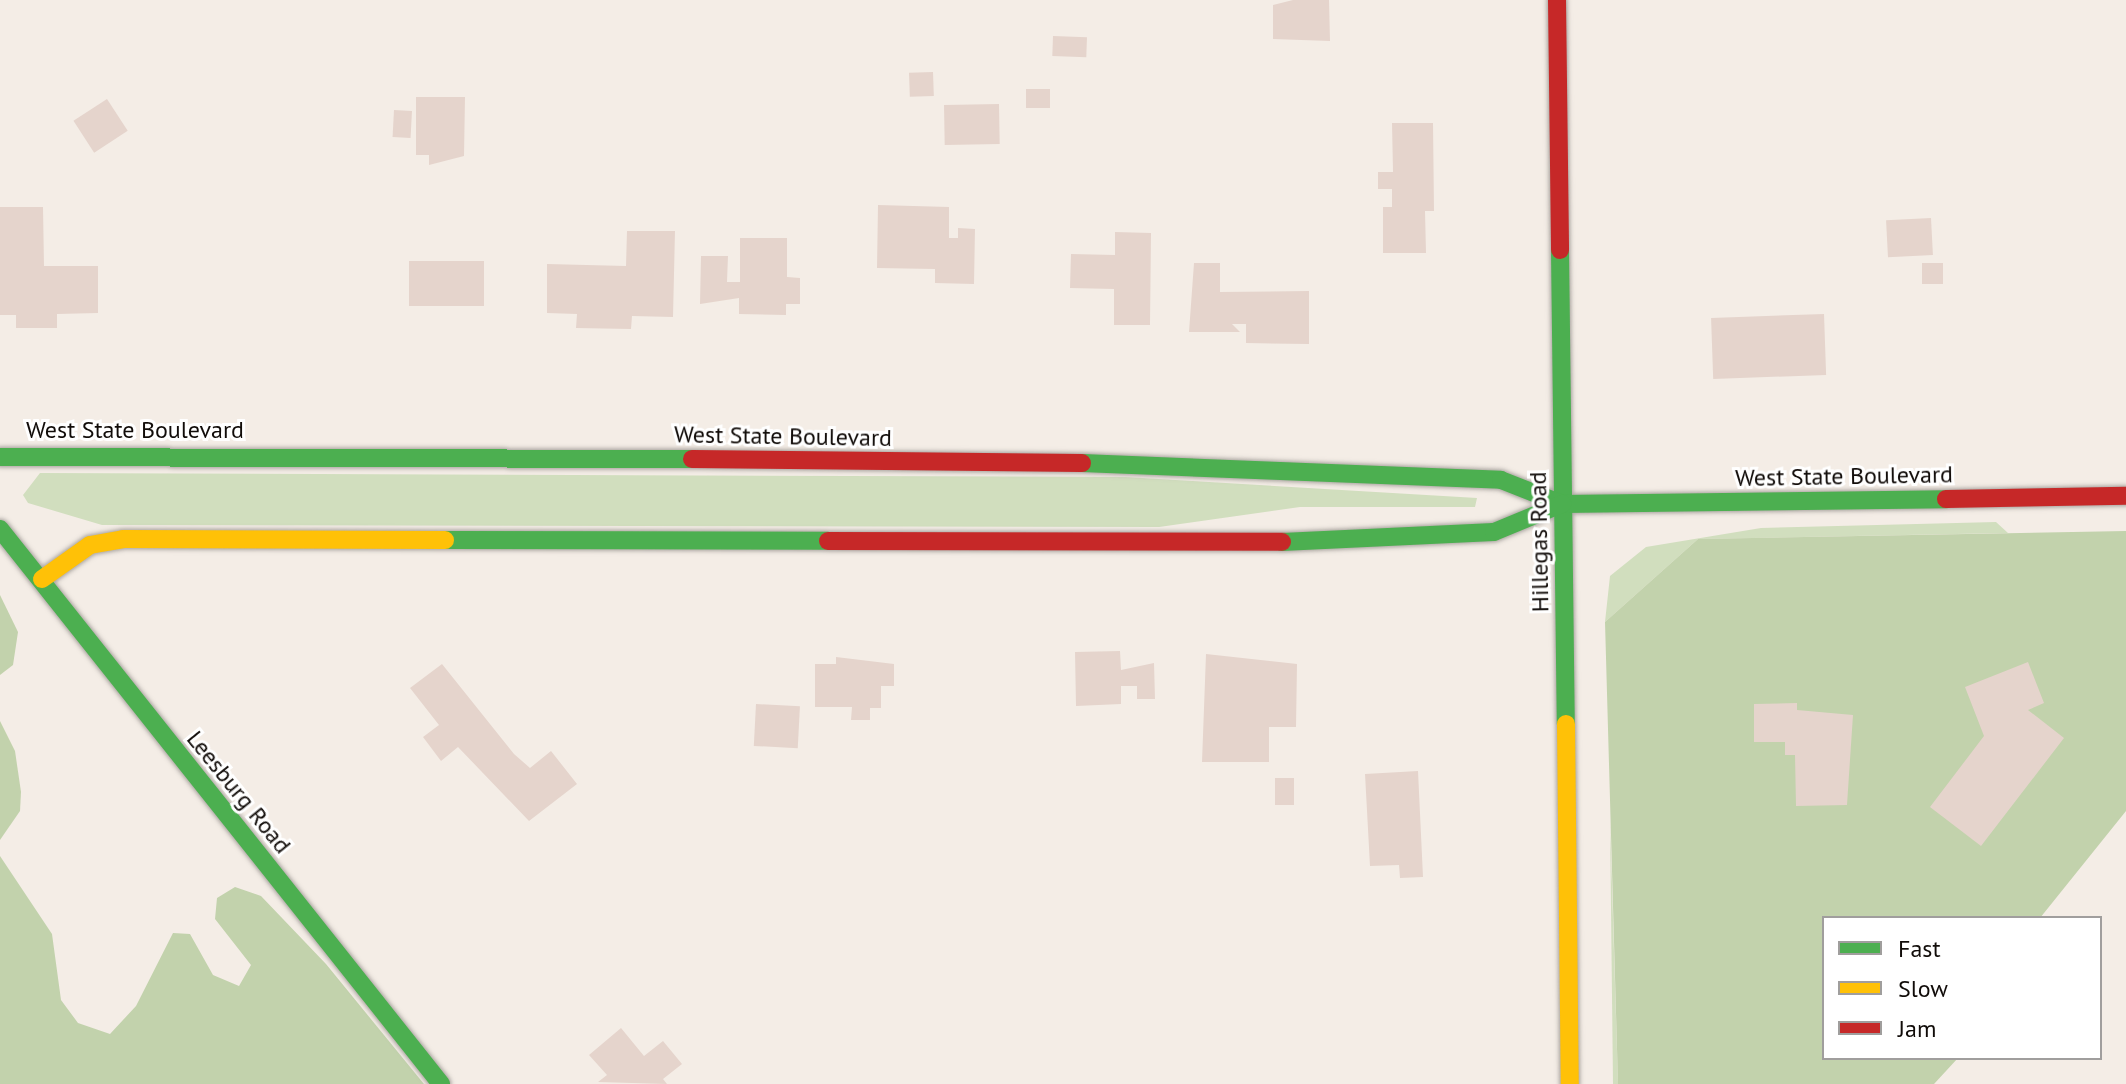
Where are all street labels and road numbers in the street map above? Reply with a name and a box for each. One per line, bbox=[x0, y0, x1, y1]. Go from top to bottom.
street label: West State Boulevard bbox=[26, 416, 244, 444]
street label: West State Boulevard bbox=[674, 420, 892, 452]
street label: West State Boulevard bbox=[1735, 460, 1953, 492]
street label: Hillegas Road bbox=[1523, 471, 1555, 613]
street label: Leesburg Road bbox=[181, 725, 297, 859]

